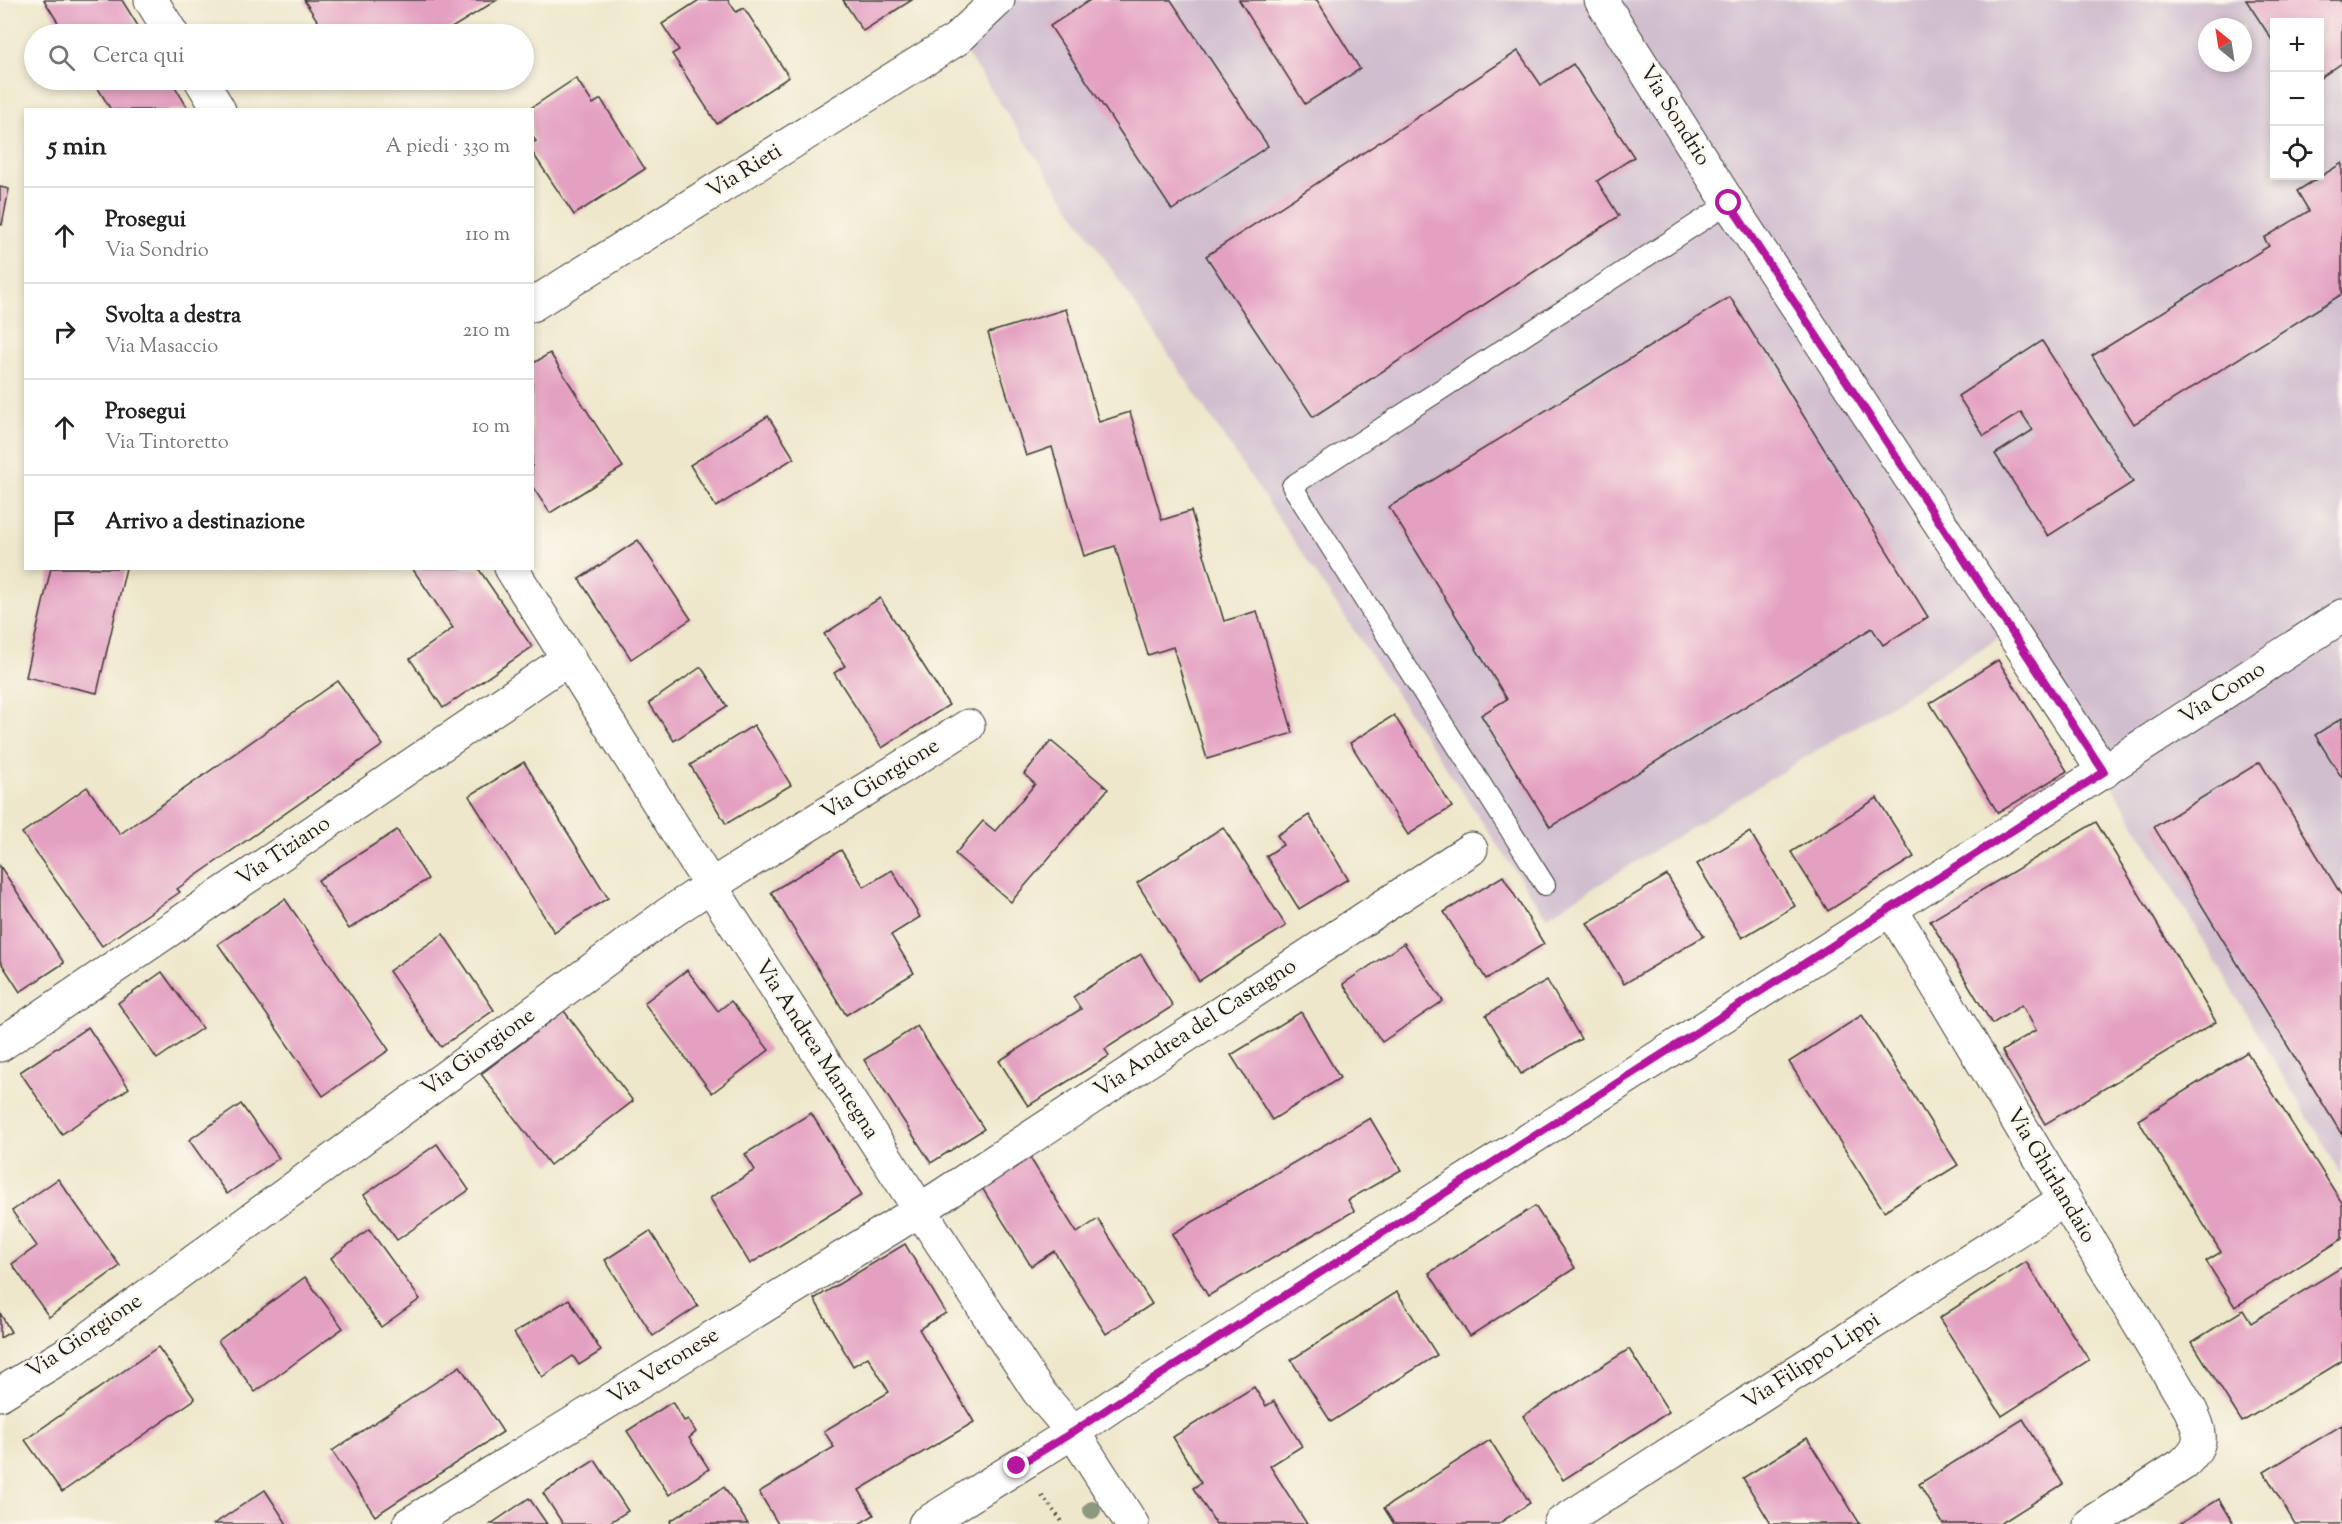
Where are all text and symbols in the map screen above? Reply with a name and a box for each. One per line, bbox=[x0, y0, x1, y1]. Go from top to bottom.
north arrow bbox=[2198, 18, 2252, 72]
map controls bbox=[2270, 18, 2324, 180]
button: + bbox=[2270, 18, 2324, 72]
search box bbox=[24, 24, 534, 90]
icon: search bbox=[45, 41, 78, 74]
text: Cerca qui bbox=[93, 41, 184, 73]
street label: Via Sondrio bbox=[1630, 59, 1718, 173]
button: − bbox=[2270, 72, 2324, 126]
button: locate bbox=[2270, 126, 2324, 180]
text: 5 min bbox=[48, 129, 107, 166]
text: A piedi · 330 m bbox=[386, 133, 510, 162]
street label: Via Rieti bbox=[701, 136, 789, 208]
route start bbox=[1715, 189, 1741, 215]
text: Prosegui bbox=[105, 205, 186, 237]
icon: ahead bbox=[48, 219, 81, 252]
text: 110 m bbox=[465, 221, 510, 250]
text: Via Sondrio bbox=[105, 237, 209, 266]
text: Svolta a destra bbox=[105, 301, 241, 333]
icon: right bbox=[48, 315, 81, 348]
text: 210 m bbox=[463, 317, 510, 346]
text: Via Masaccio bbox=[105, 333, 218, 362]
text: Prosegui bbox=[105, 397, 186, 429]
icon: ahead bbox=[48, 411, 81, 444]
text: 10 m bbox=[472, 413, 510, 442]
text: Via Tintoretto bbox=[105, 429, 229, 458]
icon: arrive bbox=[48, 507, 81, 540]
text: Arrivo a destinazione bbox=[105, 507, 305, 539]
street label: Via Como bbox=[2174, 654, 2272, 734]
street label: Via Giorgione bbox=[816, 731, 946, 829]
street label: Via Tiziano bbox=[230, 809, 338, 895]
street label: Via Andrea del Castagno bbox=[1088, 951, 1304, 1107]
street label: Via Andrea Mantegna bbox=[746, 954, 886, 1146]
street label: Via Giorgione bbox=[415, 1001, 543, 1105]
street label: Via Ghirlandaio bbox=[1997, 1102, 2103, 1250]
street label: Via Giorgione bbox=[21, 1286, 149, 1388]
street label: Via Filippo Lippi bbox=[1737, 1305, 1887, 1419]
street label: Via Veronese bbox=[602, 1320, 726, 1414]
route end bbox=[1003, 1452, 1029, 1478]

